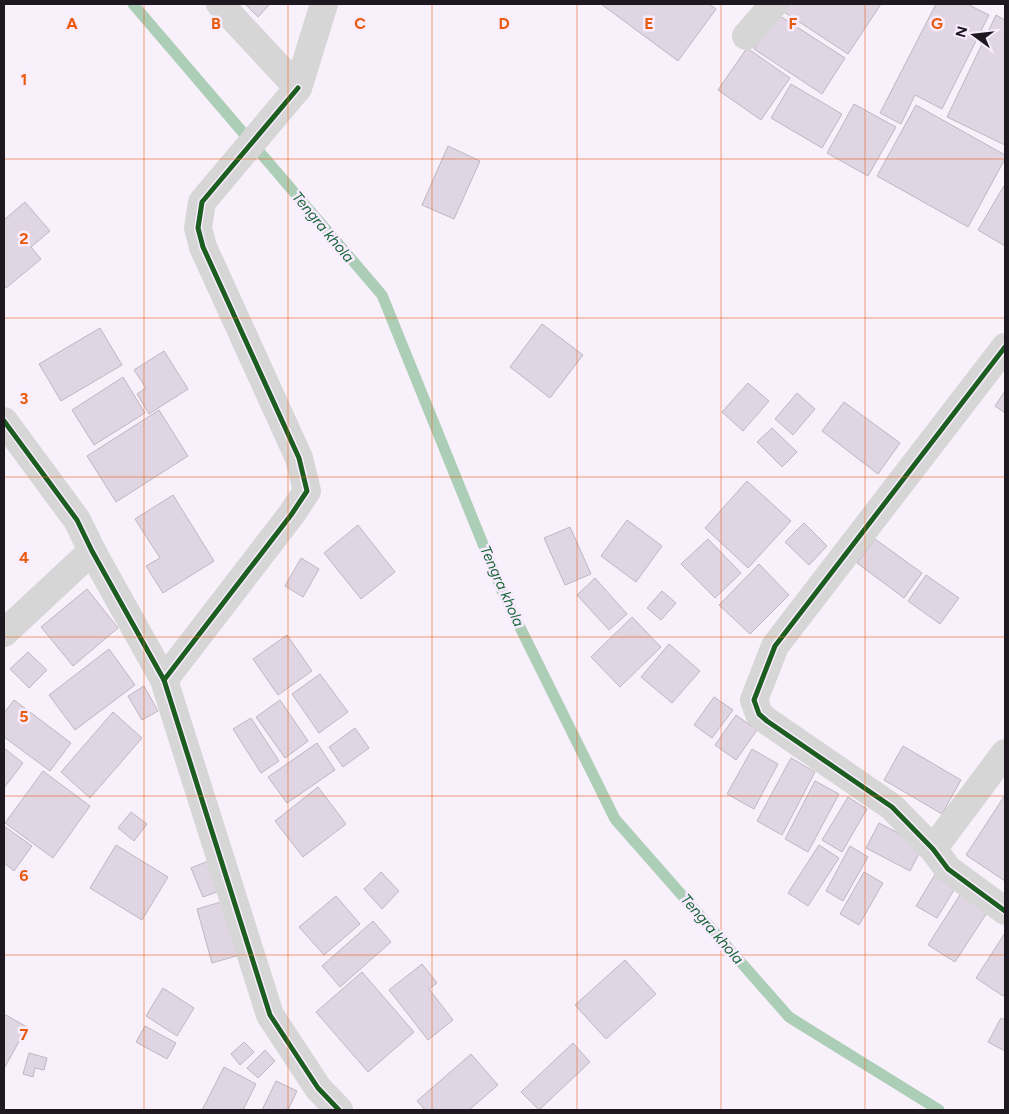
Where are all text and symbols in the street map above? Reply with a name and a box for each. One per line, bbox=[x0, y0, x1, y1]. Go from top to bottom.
north arrow bbox=[949, 10, 999, 60]
text: A bbox=[66, 14, 78, 33]
text: B bbox=[211, 14, 221, 33]
text: C bbox=[354, 14, 366, 33]
text: D bbox=[498, 14, 510, 33]
text: E bbox=[644, 14, 654, 33]
text: F bbox=[789, 14, 798, 33]
text: G bbox=[931, 14, 943, 33]
text: N bbox=[952, 24, 972, 39]
text: 1 bbox=[21, 70, 27, 89]
water label: Tengra khola bbox=[288, 188, 358, 266]
text: 2 bbox=[19, 229, 29, 248]
text: 3 bbox=[20, 389, 29, 408]
water label: Tengra khola bbox=[476, 543, 528, 629]
text: 4 bbox=[19, 548, 29, 567]
text: 5 bbox=[19, 707, 29, 726]
text: 6 bbox=[19, 866, 29, 885]
water label: Tengra khola bbox=[677, 890, 747, 968]
text: 7 bbox=[20, 1025, 29, 1044]

